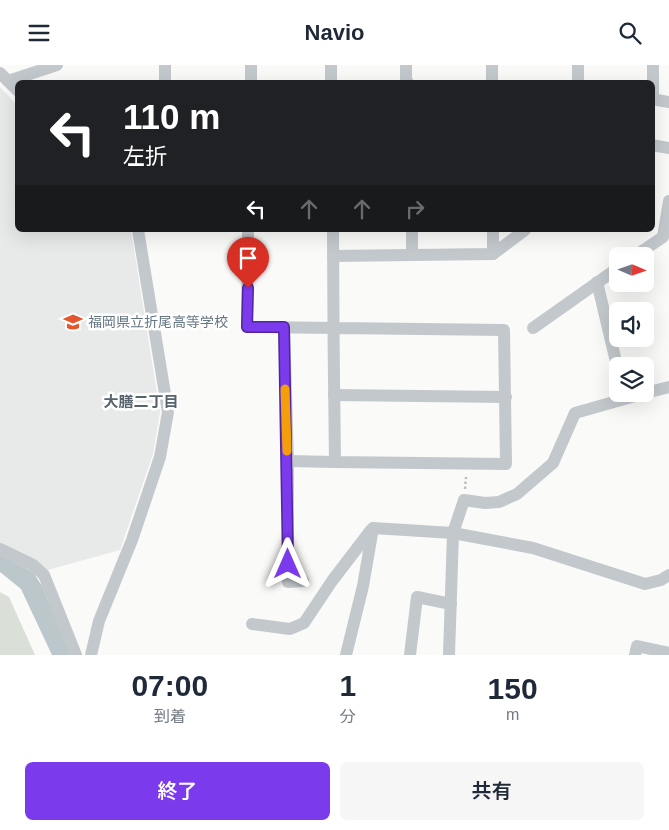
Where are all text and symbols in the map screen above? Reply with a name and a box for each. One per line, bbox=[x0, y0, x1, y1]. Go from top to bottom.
icon: menu bbox=[25, 19, 53, 47]
icon: search bbox=[616, 19, 644, 47]
text: Navio bbox=[305, 20, 364, 45]
text: 110 m bbox=[123, 97, 220, 136]
icon: left bbox=[40, 100, 105, 165]
text: 左折 bbox=[123, 144, 167, 169]
icon: left bbox=[242, 195, 270, 223]
icon: ahead bbox=[295, 195, 323, 223]
icon: ahead bbox=[348, 195, 376, 223]
icon: right bbox=[401, 195, 429, 223]
pin bbox=[227, 237, 269, 288]
icon: arrive bbox=[234, 244, 262, 272]
north arrow bbox=[609, 247, 654, 293]
map controls bbox=[609, 247, 654, 402]
button: sound bbox=[609, 302, 654, 347]
school or university icon: 福岡県立折尾高等学校 bbox=[62, 311, 84, 333]
place label: 福岡県立折尾高等学校 bbox=[88, 314, 228, 330]
button: layers bbox=[609, 357, 654, 402]
district label: 大膳二丁目 bbox=[103, 393, 179, 410]
position arrow bbox=[261, 537, 313, 589]
text: 07:00 bbox=[131, 669, 208, 702]
text: 1 bbox=[339, 669, 356, 702]
text: 150 bbox=[488, 672, 538, 705]
text: m bbox=[506, 706, 519, 723]
text: 到着 bbox=[154, 708, 186, 725]
text: 分 bbox=[340, 708, 356, 725]
button: 終了 bbox=[25, 762, 330, 820]
button: 共有 bbox=[340, 762, 644, 820]

